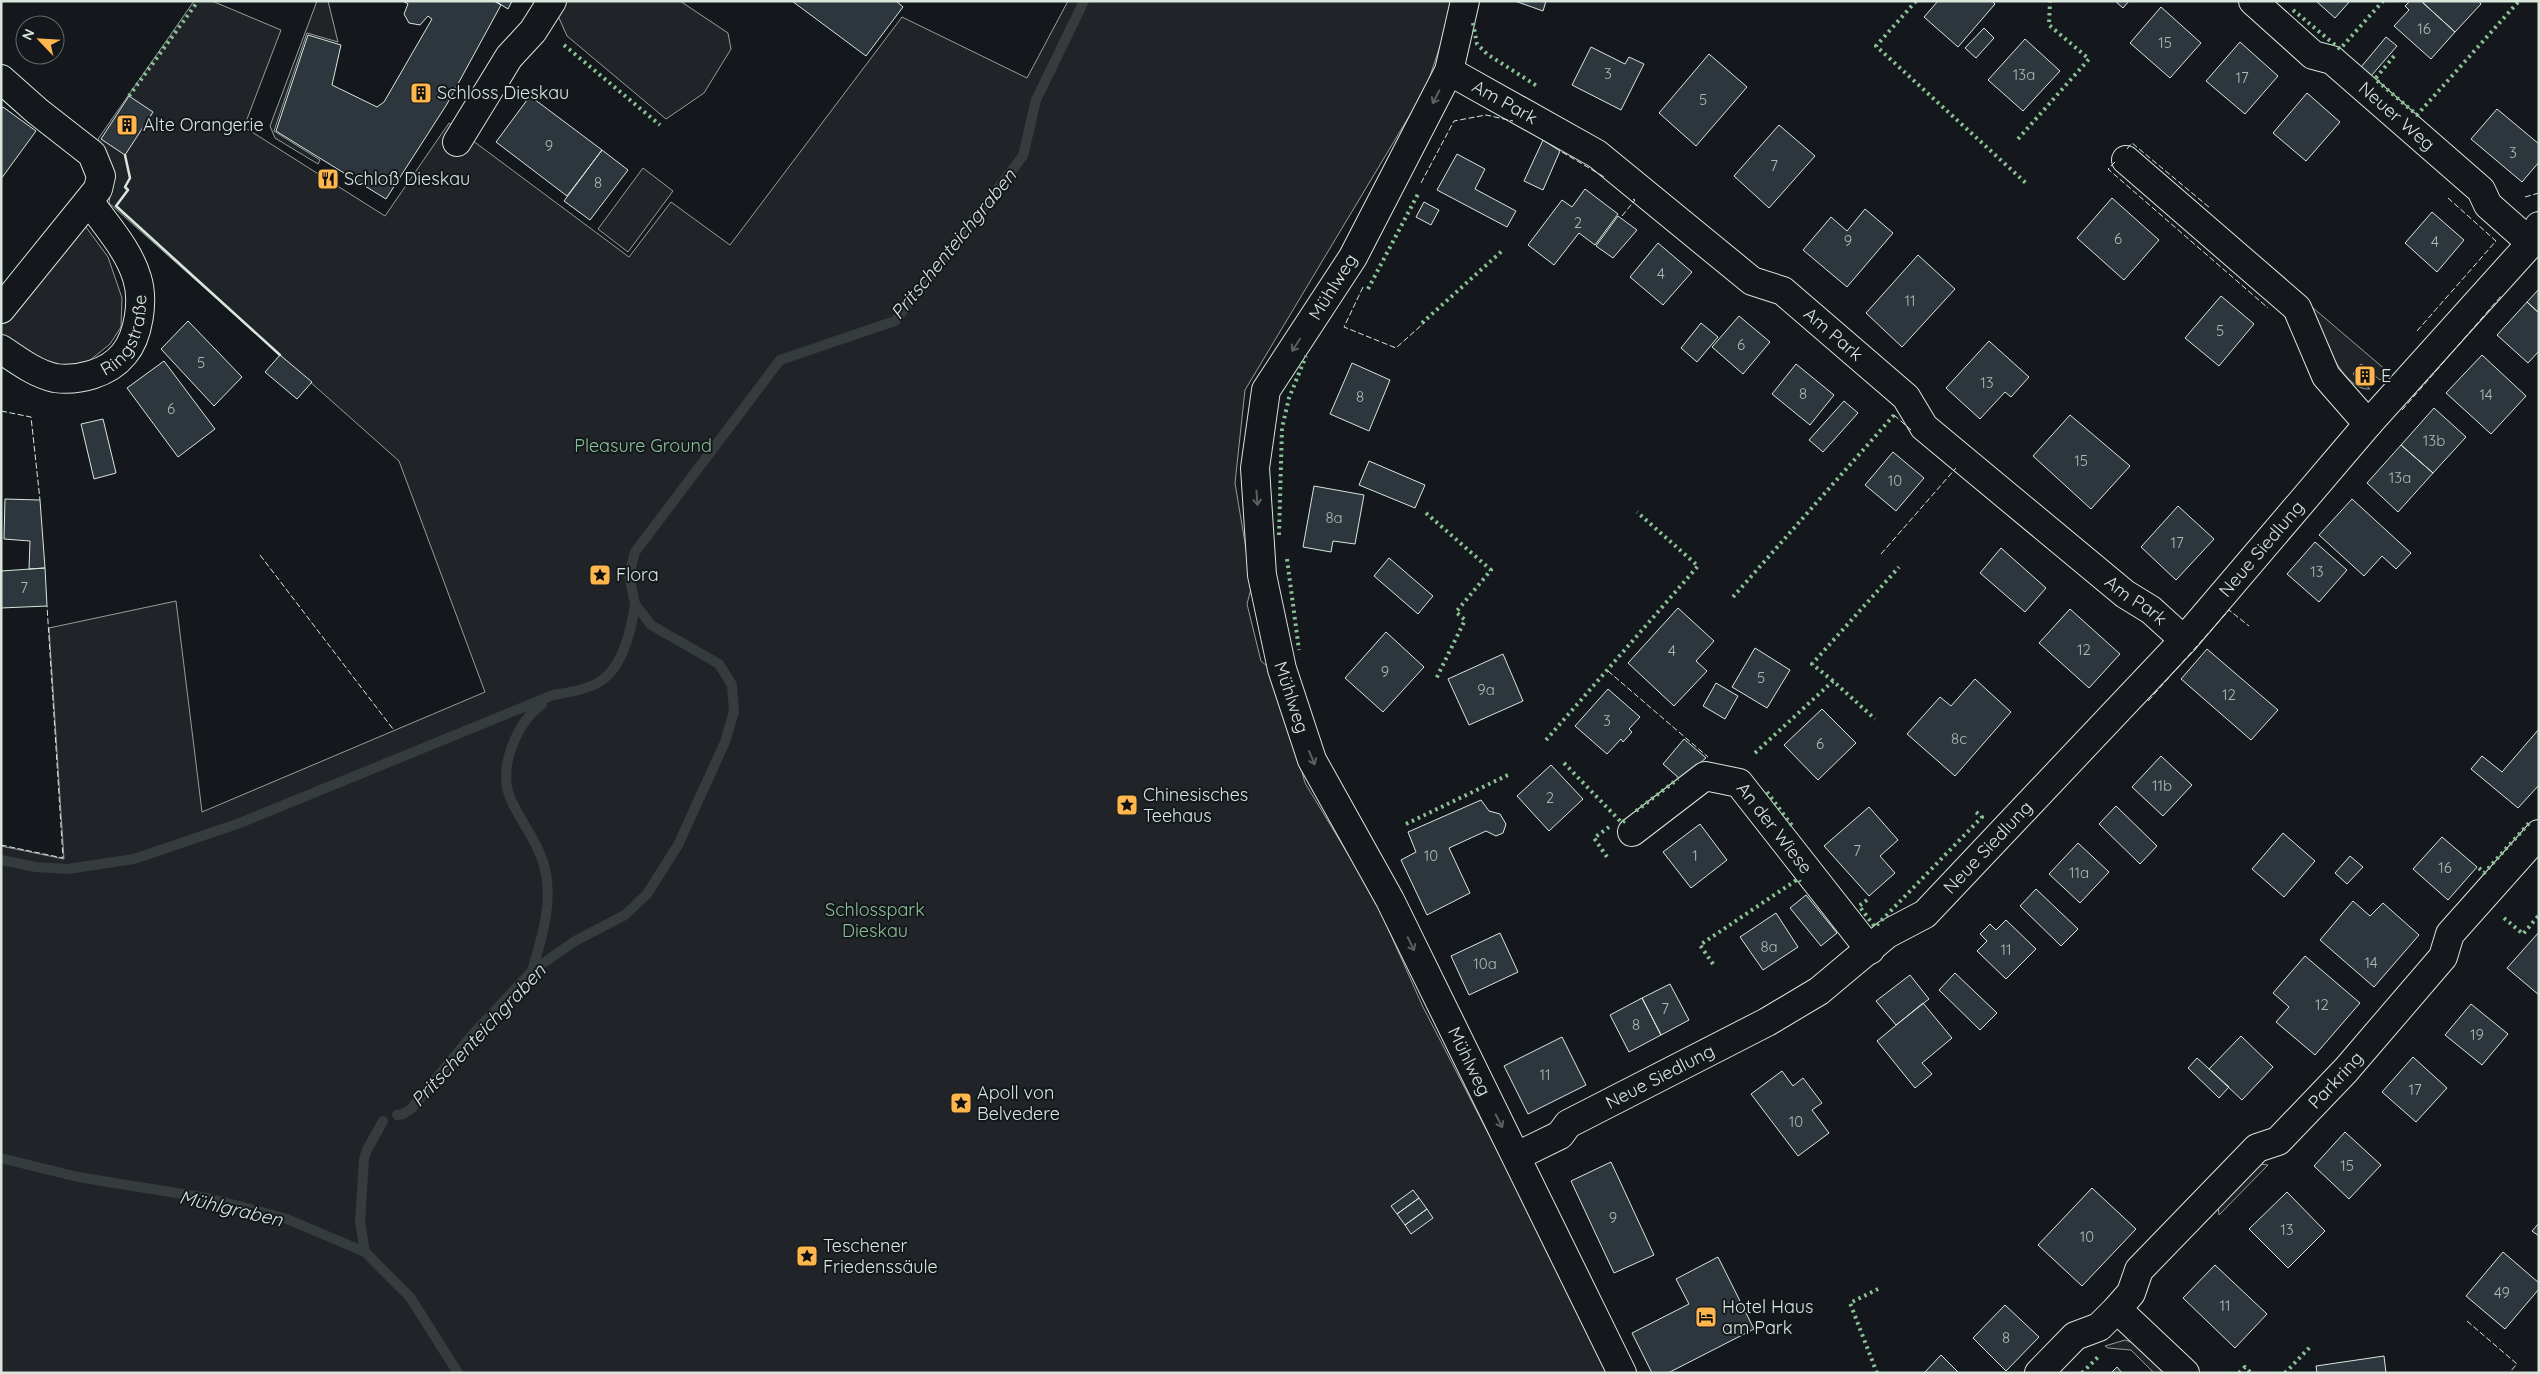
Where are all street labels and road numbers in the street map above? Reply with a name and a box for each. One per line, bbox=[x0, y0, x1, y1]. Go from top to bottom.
street label: Am Park bbox=[1468, 74, 1542, 129]
street label: Neuer Weg bbox=[2354, 76, 2440, 155]
street label: Mühlweg bbox=[1303, 249, 1362, 324]
street label: Ringstraße bbox=[96, 295, 151, 381]
street label: Am Park bbox=[1799, 302, 1868, 366]
street label: Neue Siedlung bbox=[2214, 496, 2309, 602]
street label: Am Park bbox=[2100, 570, 2172, 630]
street label: Mühlweg bbox=[1269, 658, 1314, 736]
street label: An der Wiese bbox=[1732, 777, 1818, 878]
street label: Neue Siedlung bbox=[1938, 796, 2037, 898]
street label: Mühlweg bbox=[1443, 1023, 1496, 1100]
street label: Neue Siedlung bbox=[1601, 1039, 1718, 1114]
street label: Parkring bbox=[2303, 1046, 2368, 1114]

